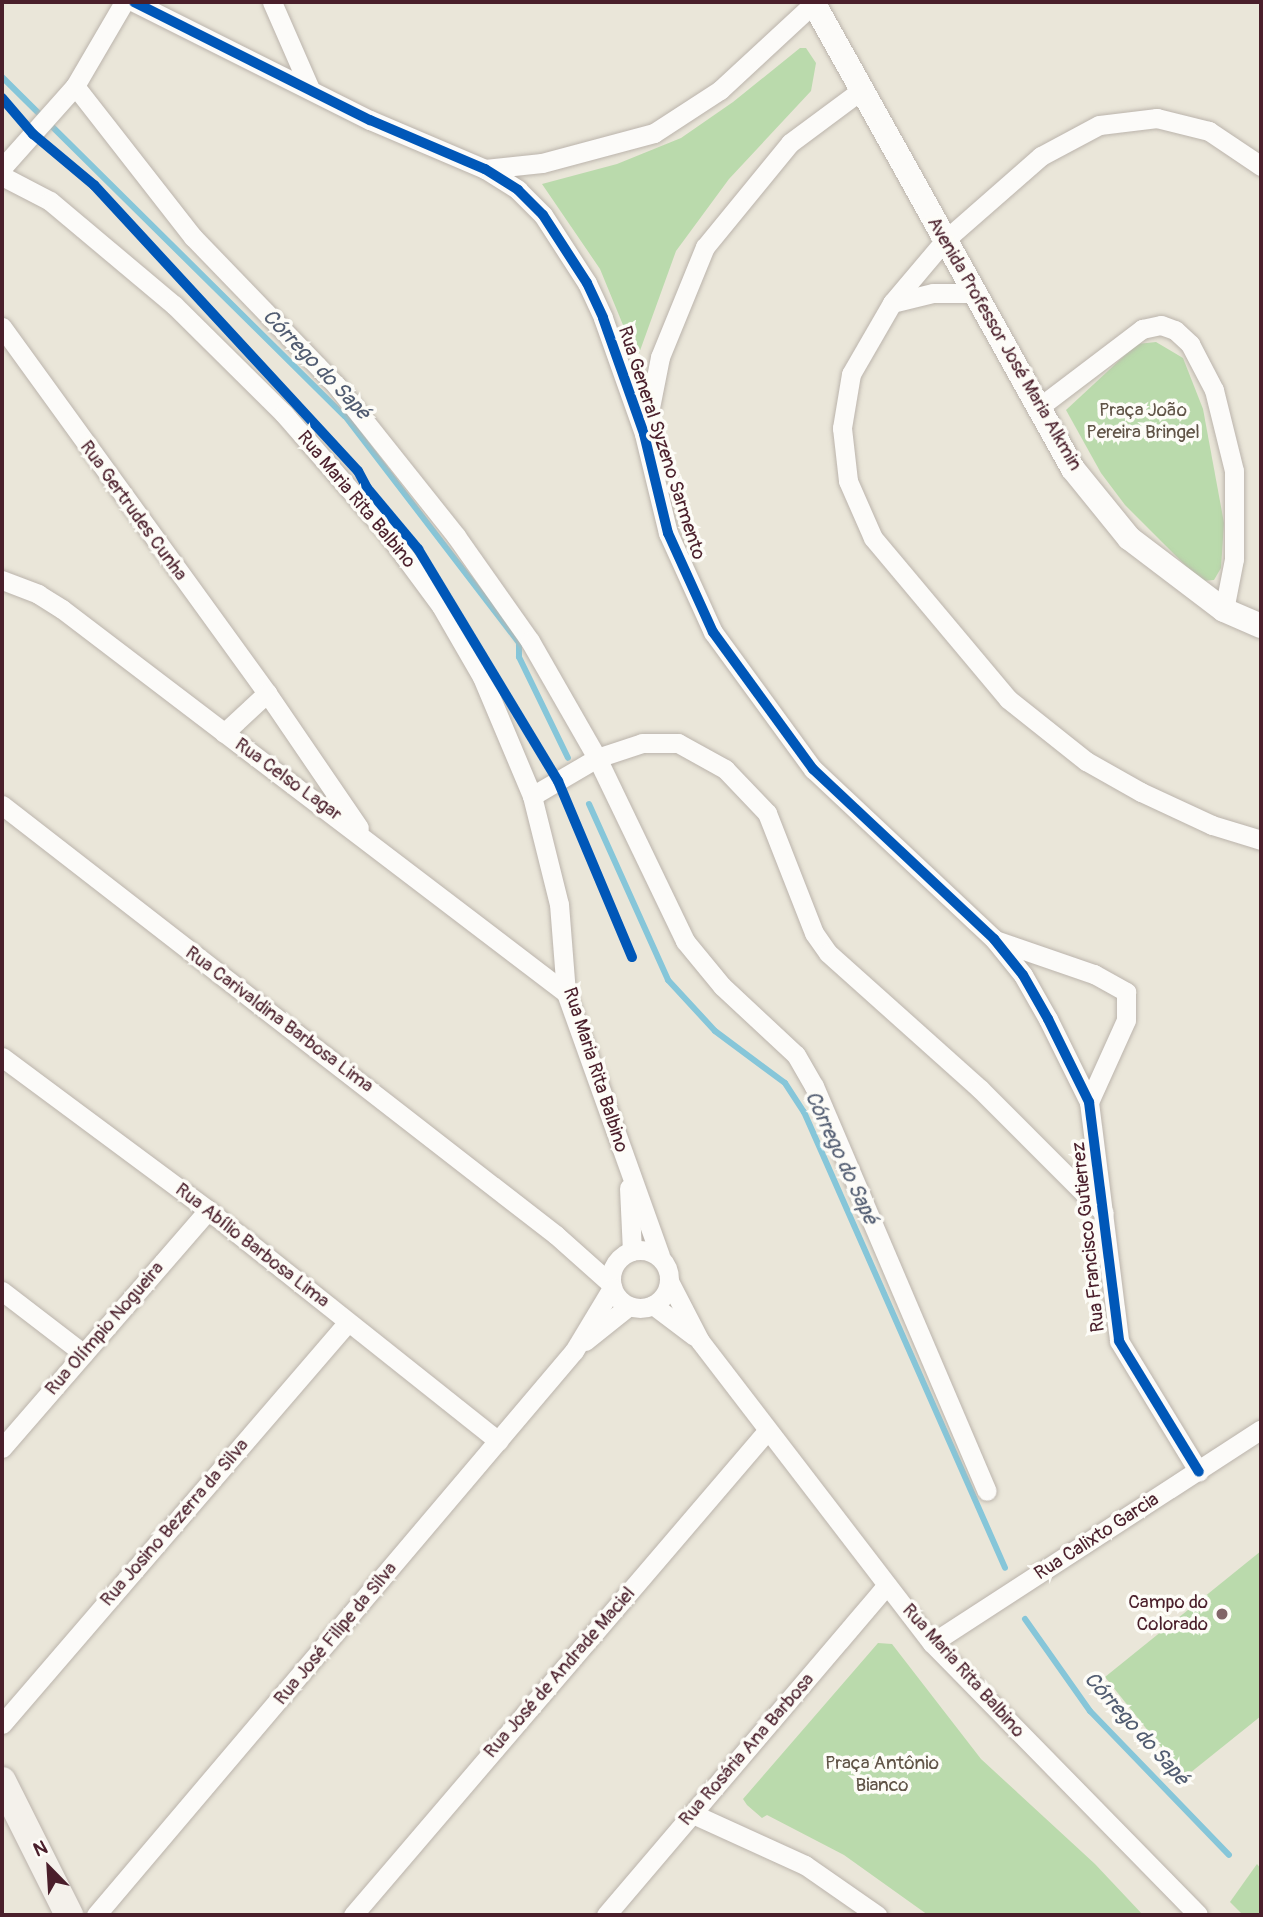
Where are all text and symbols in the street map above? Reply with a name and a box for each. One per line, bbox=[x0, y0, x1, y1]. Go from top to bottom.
street label: Avenida Professor José Maria Alkmin bbox=[922, 213, 1086, 475]
water label: Córrego do Sapé bbox=[257, 304, 375, 426]
street label: Rua General Syzeno Sarmento bbox=[612, 323, 710, 563]
park label: Praça João Pereira Bringel bbox=[1086, 400, 1200, 444]
street label: Rua Maria Rita Balbino bbox=[292, 427, 420, 573]
street label: Rua Gertrudes Cunha bbox=[75, 437, 191, 585]
street label: Rua Celso Lagar bbox=[230, 734, 346, 826]
street label: Rua Carivaldina Barbosa Lima bbox=[180, 942, 378, 1098]
street label: Rua Maria Rita Balbino bbox=[558, 985, 632, 1155]
water label: Córrego do Sapé bbox=[799, 1087, 883, 1229]
street label: Rua Francisco Gutierrez bbox=[1068, 1141, 1110, 1333]
street label: Rua Abílio Barbosa Lima bbox=[170, 1179, 334, 1313]
street label: Rua Olímpio Nogueira bbox=[41, 1258, 169, 1400]
street label: Rua Josino Bezerra da Silva bbox=[96, 1435, 254, 1611]
street label: Rua Calixto Garcia bbox=[1031, 1488, 1163, 1586]
street label: Rua José Filipe da Silva bbox=[270, 1558, 402, 1710]
street label: Rua José de Andrade Maciel bbox=[480, 1583, 640, 1763]
place label: Campo do Colorado bbox=[1128, 1592, 1208, 1636]
street label: Rua Maria Rita Balbino bbox=[897, 1599, 1029, 1743]
marker: Campo do Colorado bbox=[1214, 1606, 1230, 1622]
water label: Córrego do Sapé bbox=[1078, 1667, 1194, 1791]
street label: Rua Rosária Ana Barbosa bbox=[675, 1669, 819, 1831]
park label: Praça Antônio Bianco bbox=[825, 1753, 939, 1797]
north arrow bbox=[14, 1833, 84, 1903]
text: N bbox=[30, 1835, 51, 1862]

